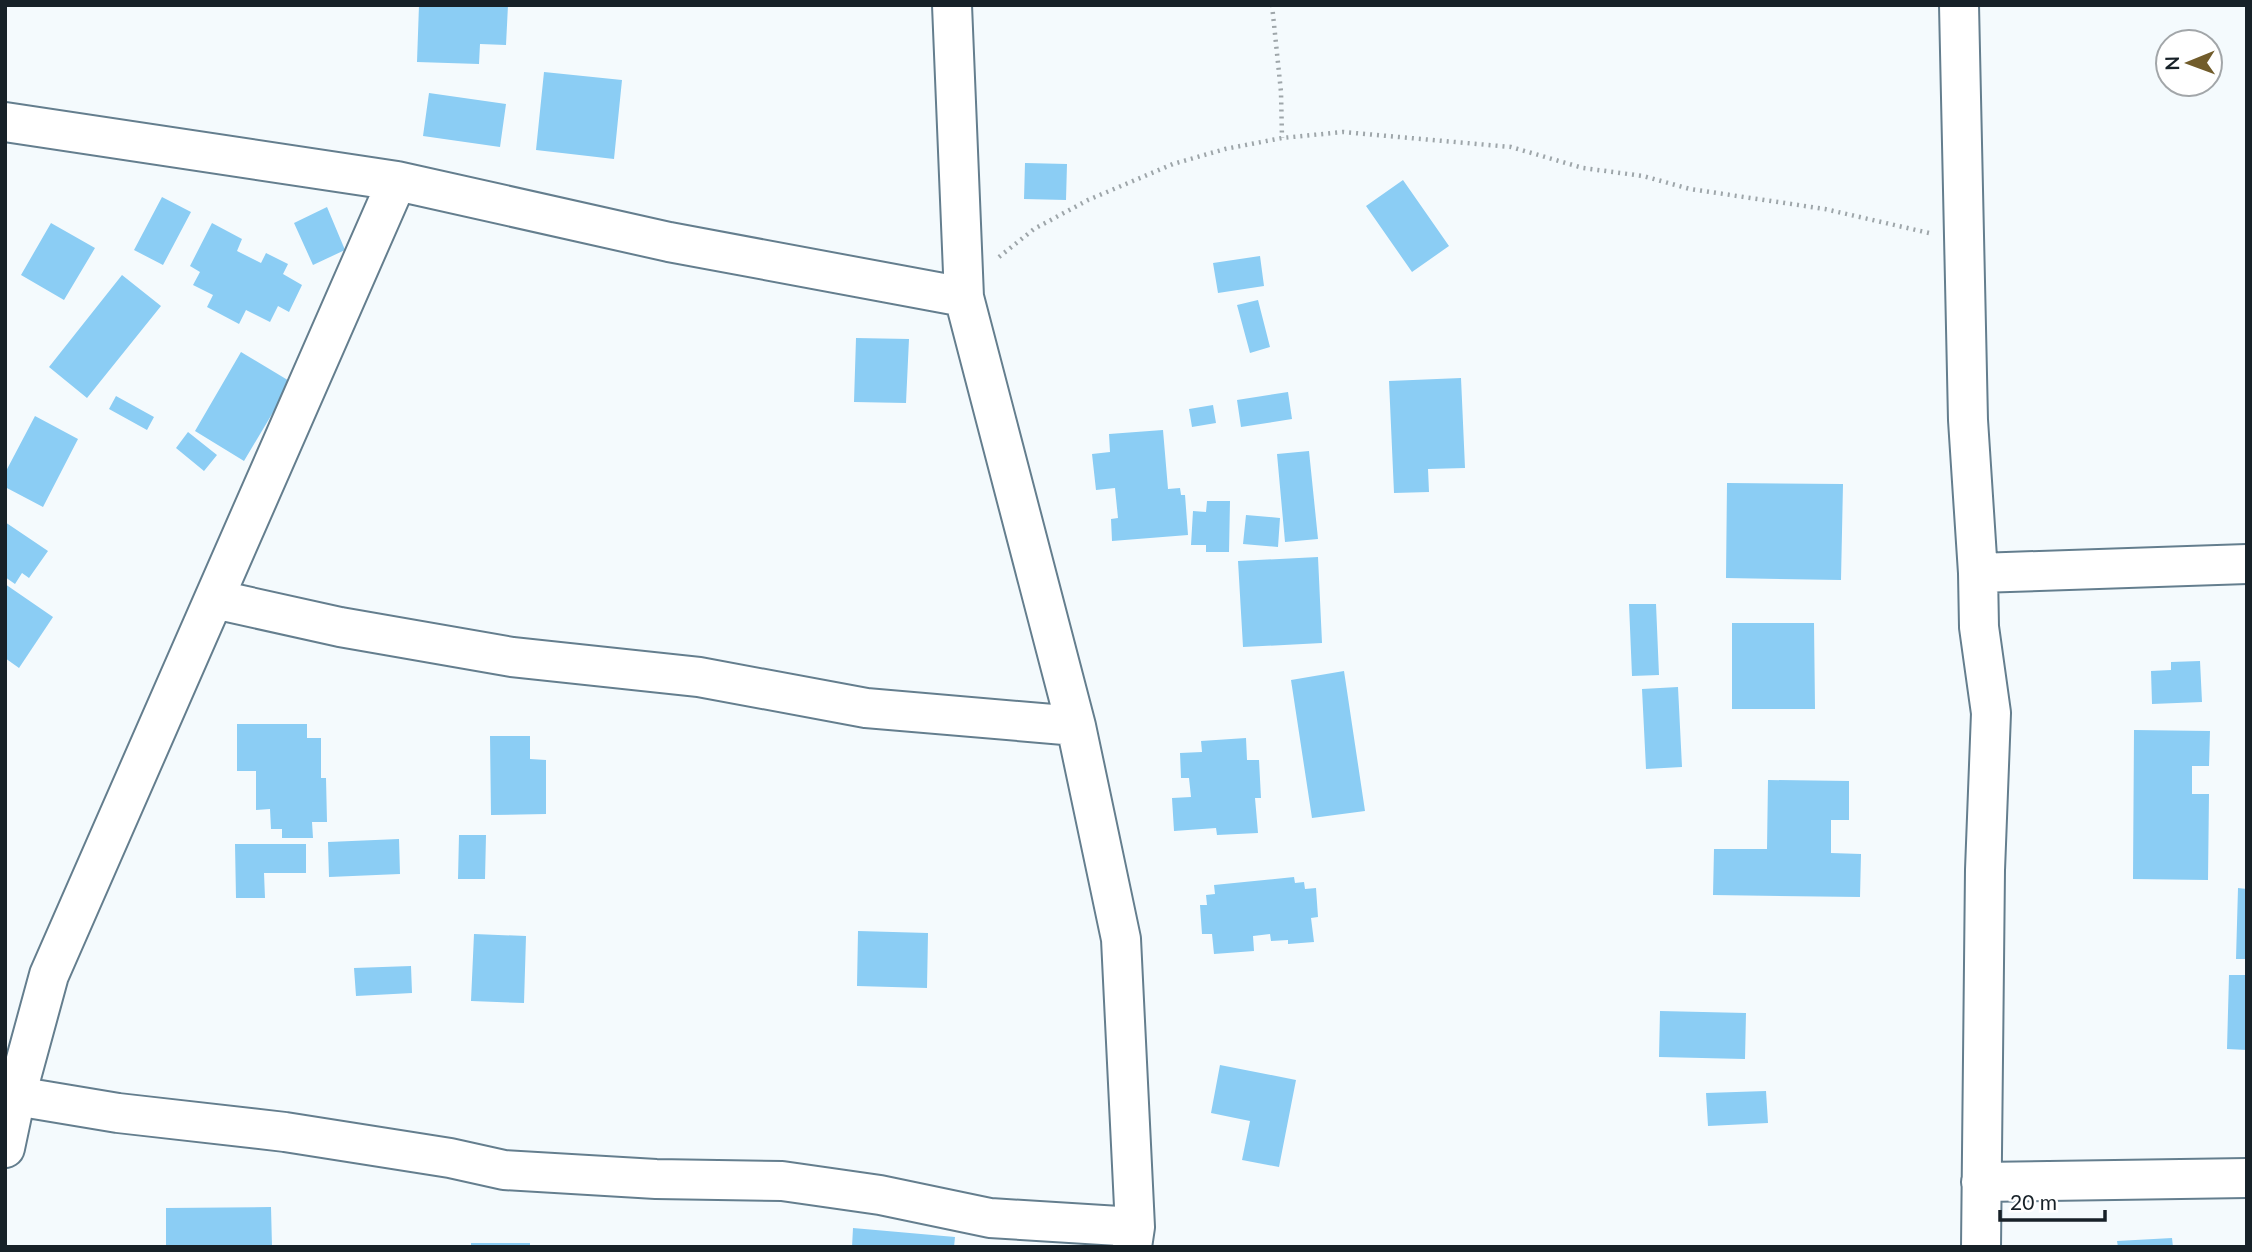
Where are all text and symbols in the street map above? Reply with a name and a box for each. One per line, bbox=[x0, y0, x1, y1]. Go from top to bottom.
north arrow bbox=[2154, 28, 2224, 98]
text: N bbox=[2160, 56, 2183, 71]
scale bar bbox=[2000, 1178, 2105, 1222]
text: 20 m bbox=[2010, 1189, 2057, 1214]

